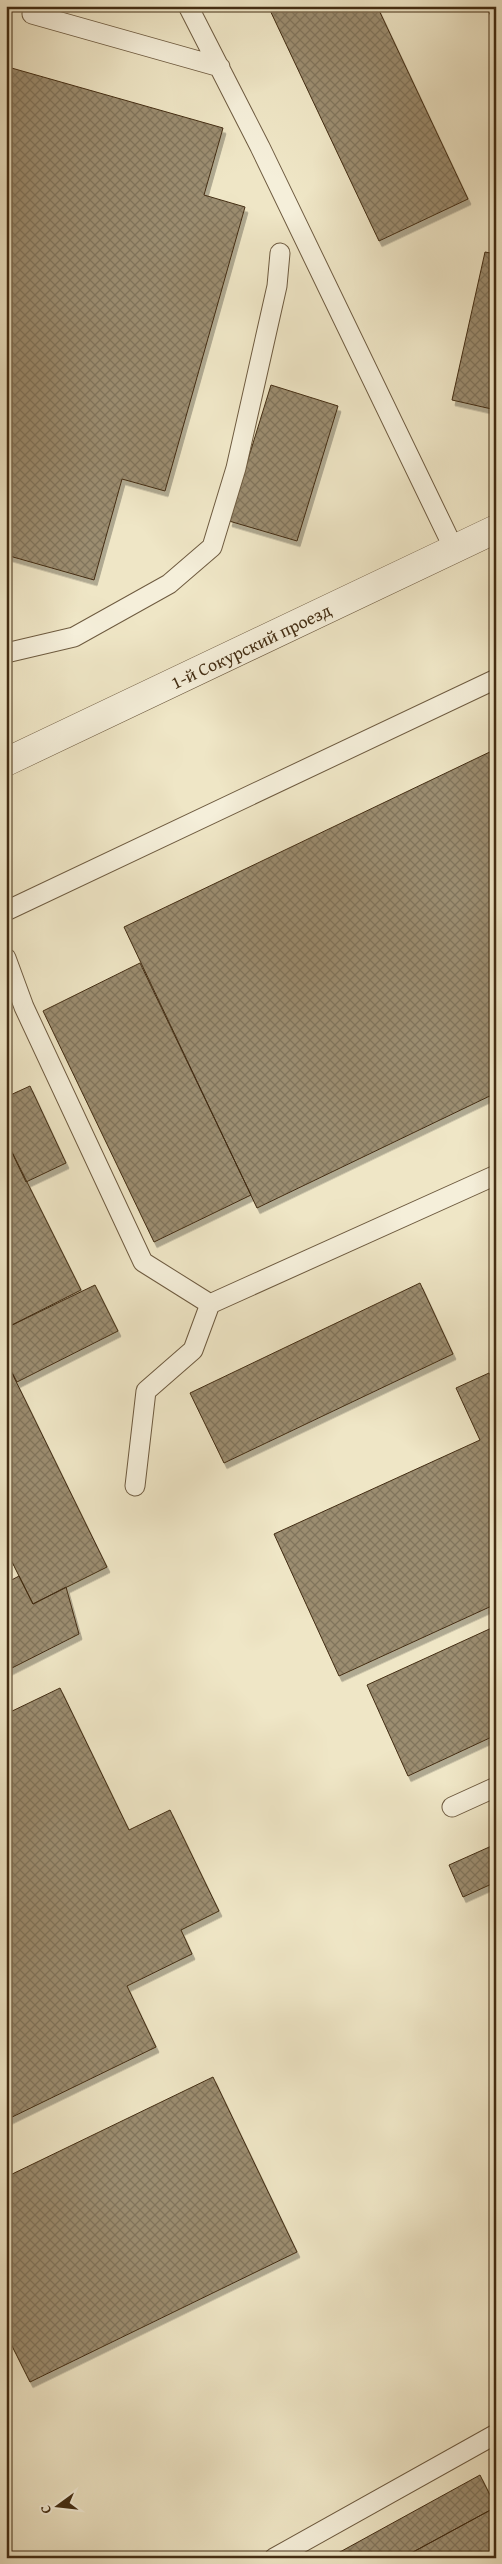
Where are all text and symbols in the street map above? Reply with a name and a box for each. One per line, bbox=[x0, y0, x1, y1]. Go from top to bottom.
street label: 1-й Сокурский проезд bbox=[166, 596, 336, 695]
north arrow bbox=[32, 2482, 82, 2532]
text: С bbox=[35, 2503, 56, 2516]

